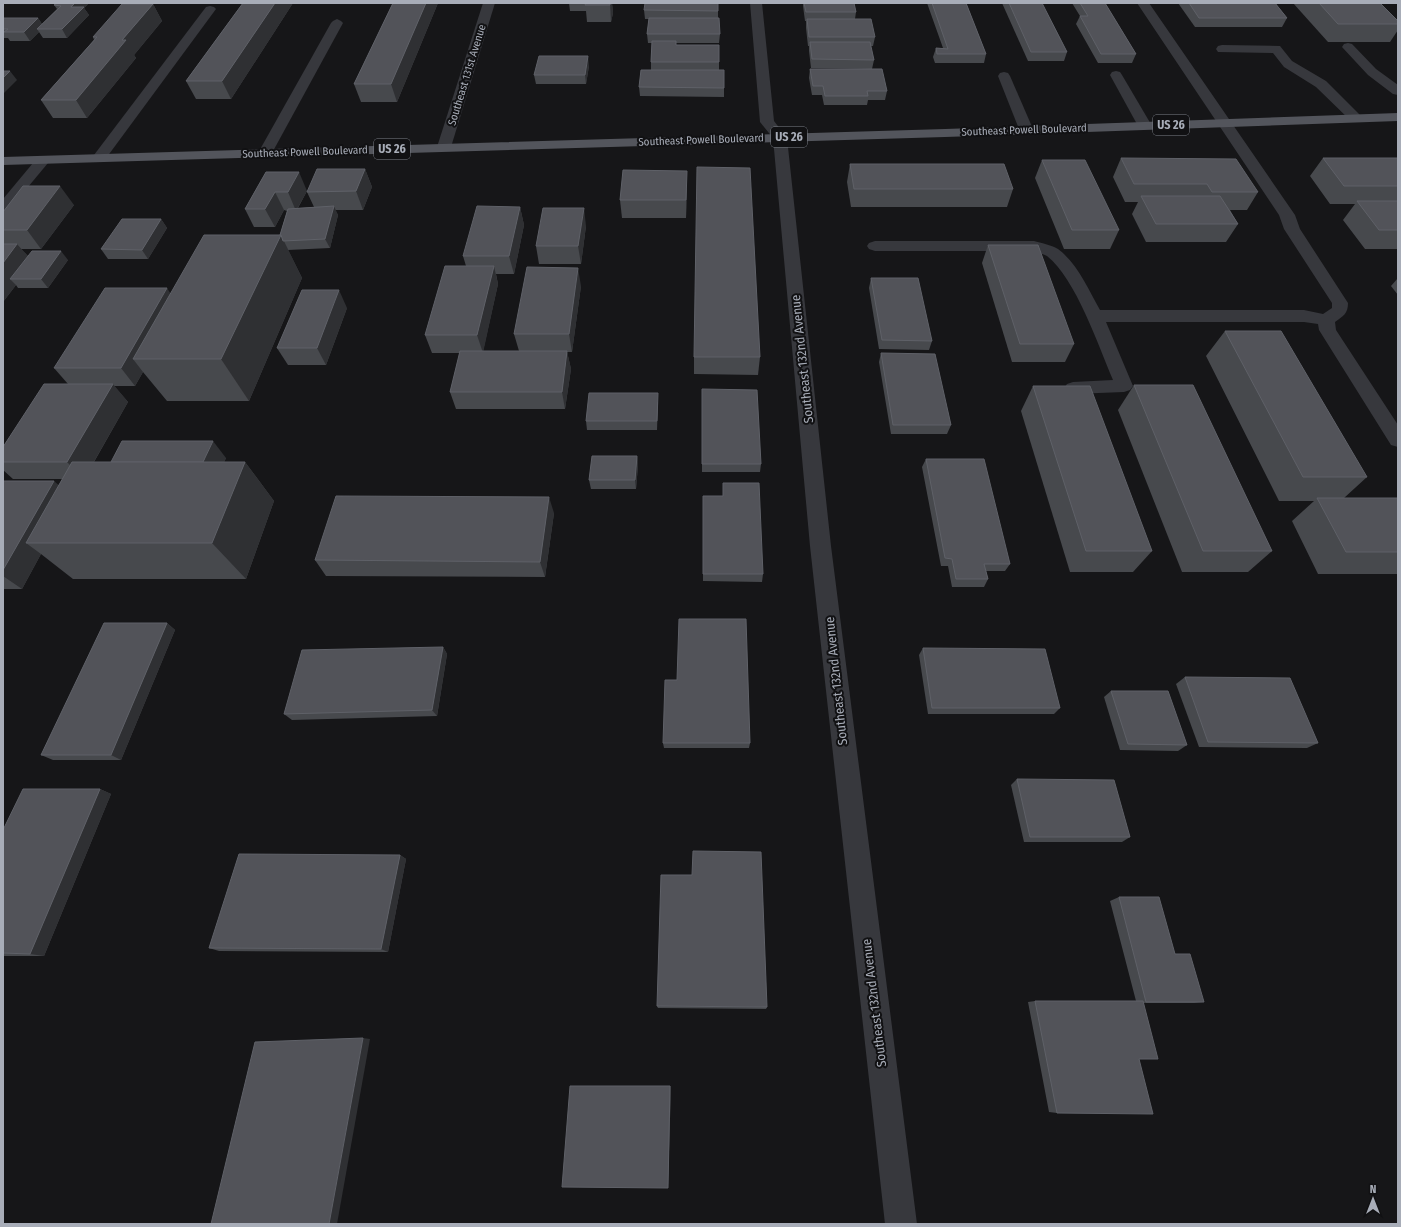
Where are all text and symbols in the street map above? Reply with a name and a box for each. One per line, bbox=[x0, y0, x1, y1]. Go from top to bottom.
street label: Southeast 131st Avenue bbox=[445, 23, 489, 127]
road number: US 26 bbox=[1153, 115, 1189, 135]
street label: Southeast Powell Boulevard bbox=[961, 121, 1087, 139]
road number: US 26 bbox=[771, 127, 807, 147]
street label: Southeast Powell Boulevard bbox=[638, 131, 764, 149]
road number: US 26 bbox=[374, 139, 410, 159]
street label: Southeast Powell Boulevard bbox=[242, 143, 368, 161]
street label: Southeast 132nd Avenue bbox=[788, 294, 816, 424]
street label: Southeast 132nd Avenue bbox=[822, 616, 850, 746]
street label: Southeast 132nd Avenue bbox=[859, 938, 889, 1068]
north arrow bbox=[1353, 1179, 1393, 1219]
text: N bbox=[1370, 1183, 1376, 1196]

